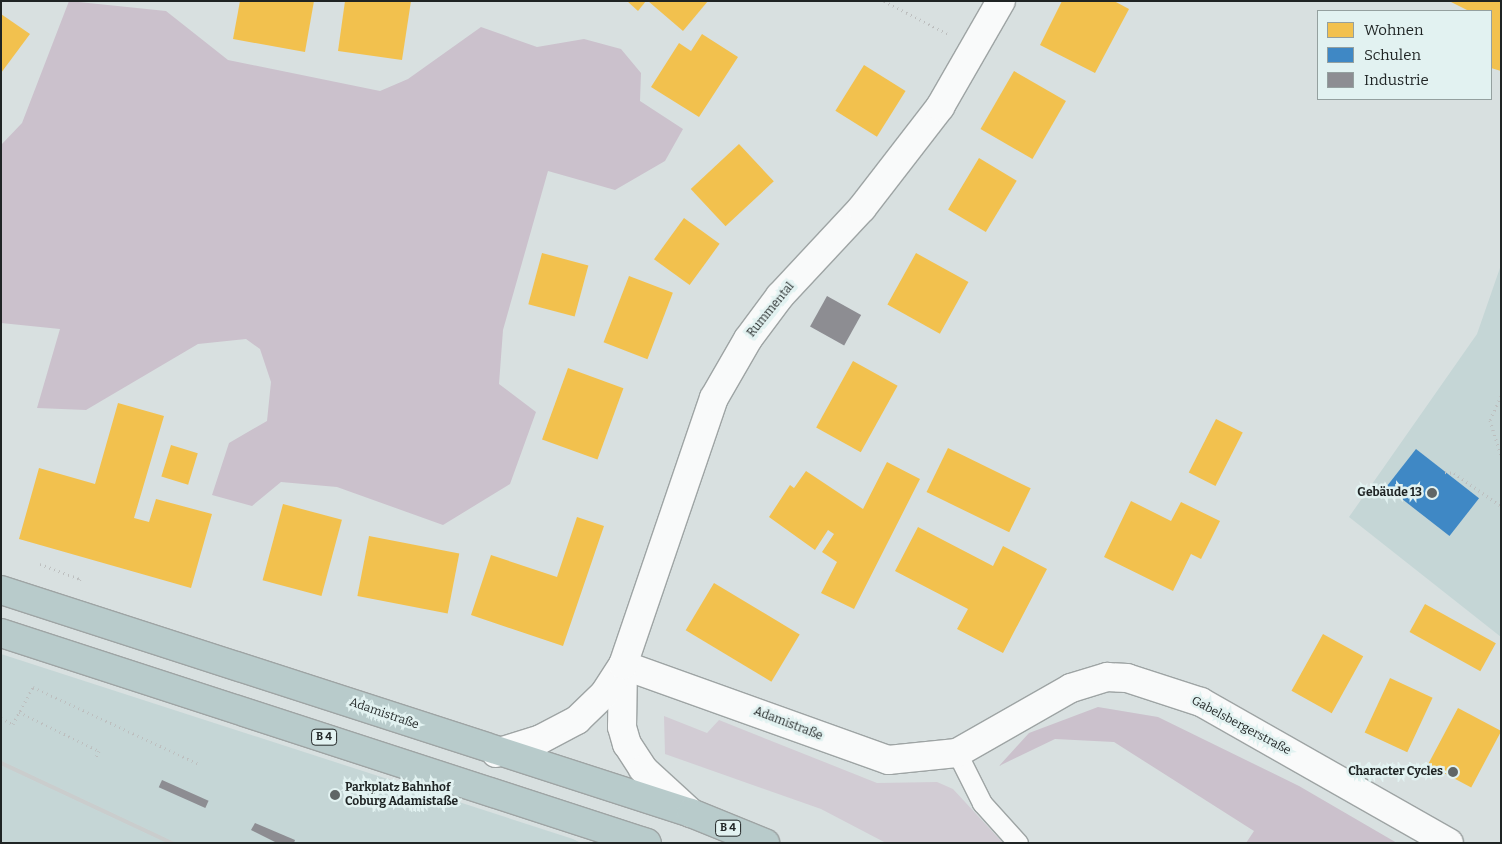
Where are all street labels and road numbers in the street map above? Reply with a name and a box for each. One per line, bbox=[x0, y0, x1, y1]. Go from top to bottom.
street label: Rummental bbox=[744, 280, 798, 340]
street label: Gabelsbergerstraße bbox=[1189, 694, 1293, 758]
street label: Adamistraße bbox=[347, 695, 421, 733]
street label: Adamistraße bbox=[752, 704, 824, 744]
road number: B 4 bbox=[310, 729, 338, 746]
road number: B 4 bbox=[714, 820, 742, 836]

